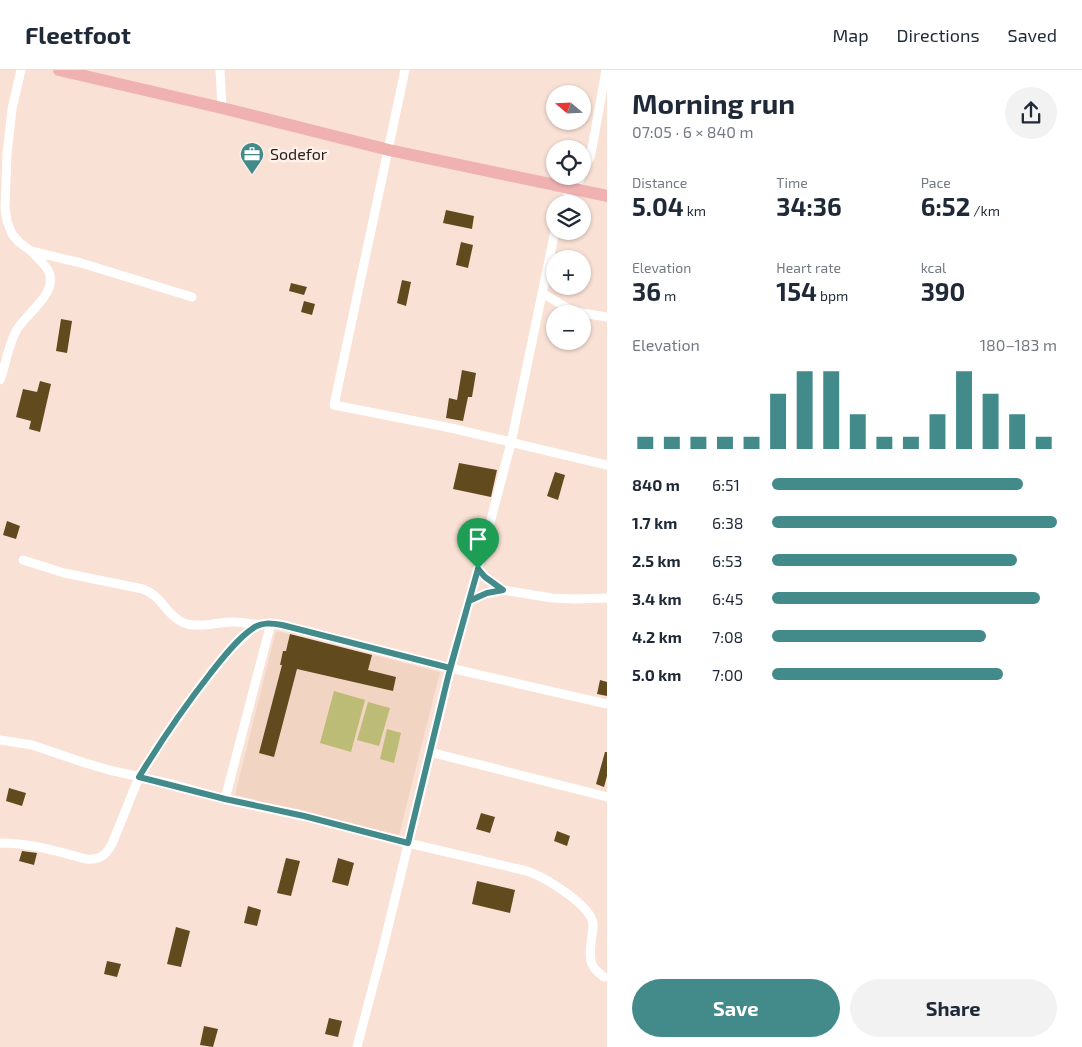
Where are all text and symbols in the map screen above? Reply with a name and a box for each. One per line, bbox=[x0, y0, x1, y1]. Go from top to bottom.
text: Fleetfoot bbox=[25, 20, 131, 49]
text: Map bbox=[832, 24, 869, 46]
text: Directions bbox=[897, 24, 980, 46]
text: Saved bbox=[1008, 24, 1057, 46]
north arrow bbox=[546, 85, 591, 130]
map controls bbox=[546, 85, 591, 350]
text: Morning run bbox=[632, 86, 795, 120]
button: share bbox=[1005, 87, 1057, 139]
text: 07:05 · 6 × 840 m bbox=[632, 122, 754, 141]
button: locate bbox=[546, 140, 591, 185]
office icon: Sodefor bbox=[239, 141, 265, 175]
place label: Sodefor bbox=[270, 144, 328, 163]
text: Distance bbox=[632, 174, 687, 191]
text: Time bbox=[776, 174, 808, 191]
text: Pace bbox=[921, 174, 951, 191]
text: 5.04 bbox=[632, 191, 684, 221]
text: 34:36 bbox=[776, 191, 842, 221]
text: 6:52 bbox=[921, 191, 970, 221]
button: layers bbox=[546, 195, 591, 240]
text: km bbox=[684, 202, 706, 219]
text: /km bbox=[970, 202, 1000, 219]
button: + bbox=[546, 250, 591, 295]
text: Elevation bbox=[632, 259, 691, 276]
text: Heart rate bbox=[776, 259, 841, 276]
text: kcal bbox=[921, 259, 946, 276]
text: 36 bbox=[632, 276, 661, 306]
text: 154 bbox=[776, 276, 817, 306]
text: 390 bbox=[921, 276, 965, 306]
text: m bbox=[661, 287, 676, 304]
text: bpm bbox=[817, 287, 848, 304]
button: − bbox=[546, 305, 591, 350]
text: Elevation bbox=[632, 335, 700, 354]
text: 180–183 m bbox=[980, 335, 1057, 354]
text: 840 m bbox=[632, 475, 680, 494]
text: 6:51 bbox=[712, 475, 740, 494]
text: 1.7 km bbox=[632, 513, 677, 532]
text: 6:38 bbox=[712, 513, 744, 532]
pin bbox=[457, 518, 499, 569]
icon: arrive bbox=[464, 525, 492, 553]
text: 2.5 km bbox=[632, 551, 681, 570]
text: 6:53 bbox=[712, 551, 742, 570]
text: 3.4 km bbox=[632, 589, 682, 608]
text: 6:45 bbox=[712, 589, 743, 608]
text: 4.2 km bbox=[632, 627, 682, 646]
text: 7:08 bbox=[712, 627, 743, 646]
text: 5.0 km bbox=[632, 665, 681, 684]
text: 7:00 bbox=[712, 665, 743, 684]
button: Save bbox=[632, 979, 840, 1037]
button: Share bbox=[850, 979, 1057, 1037]

